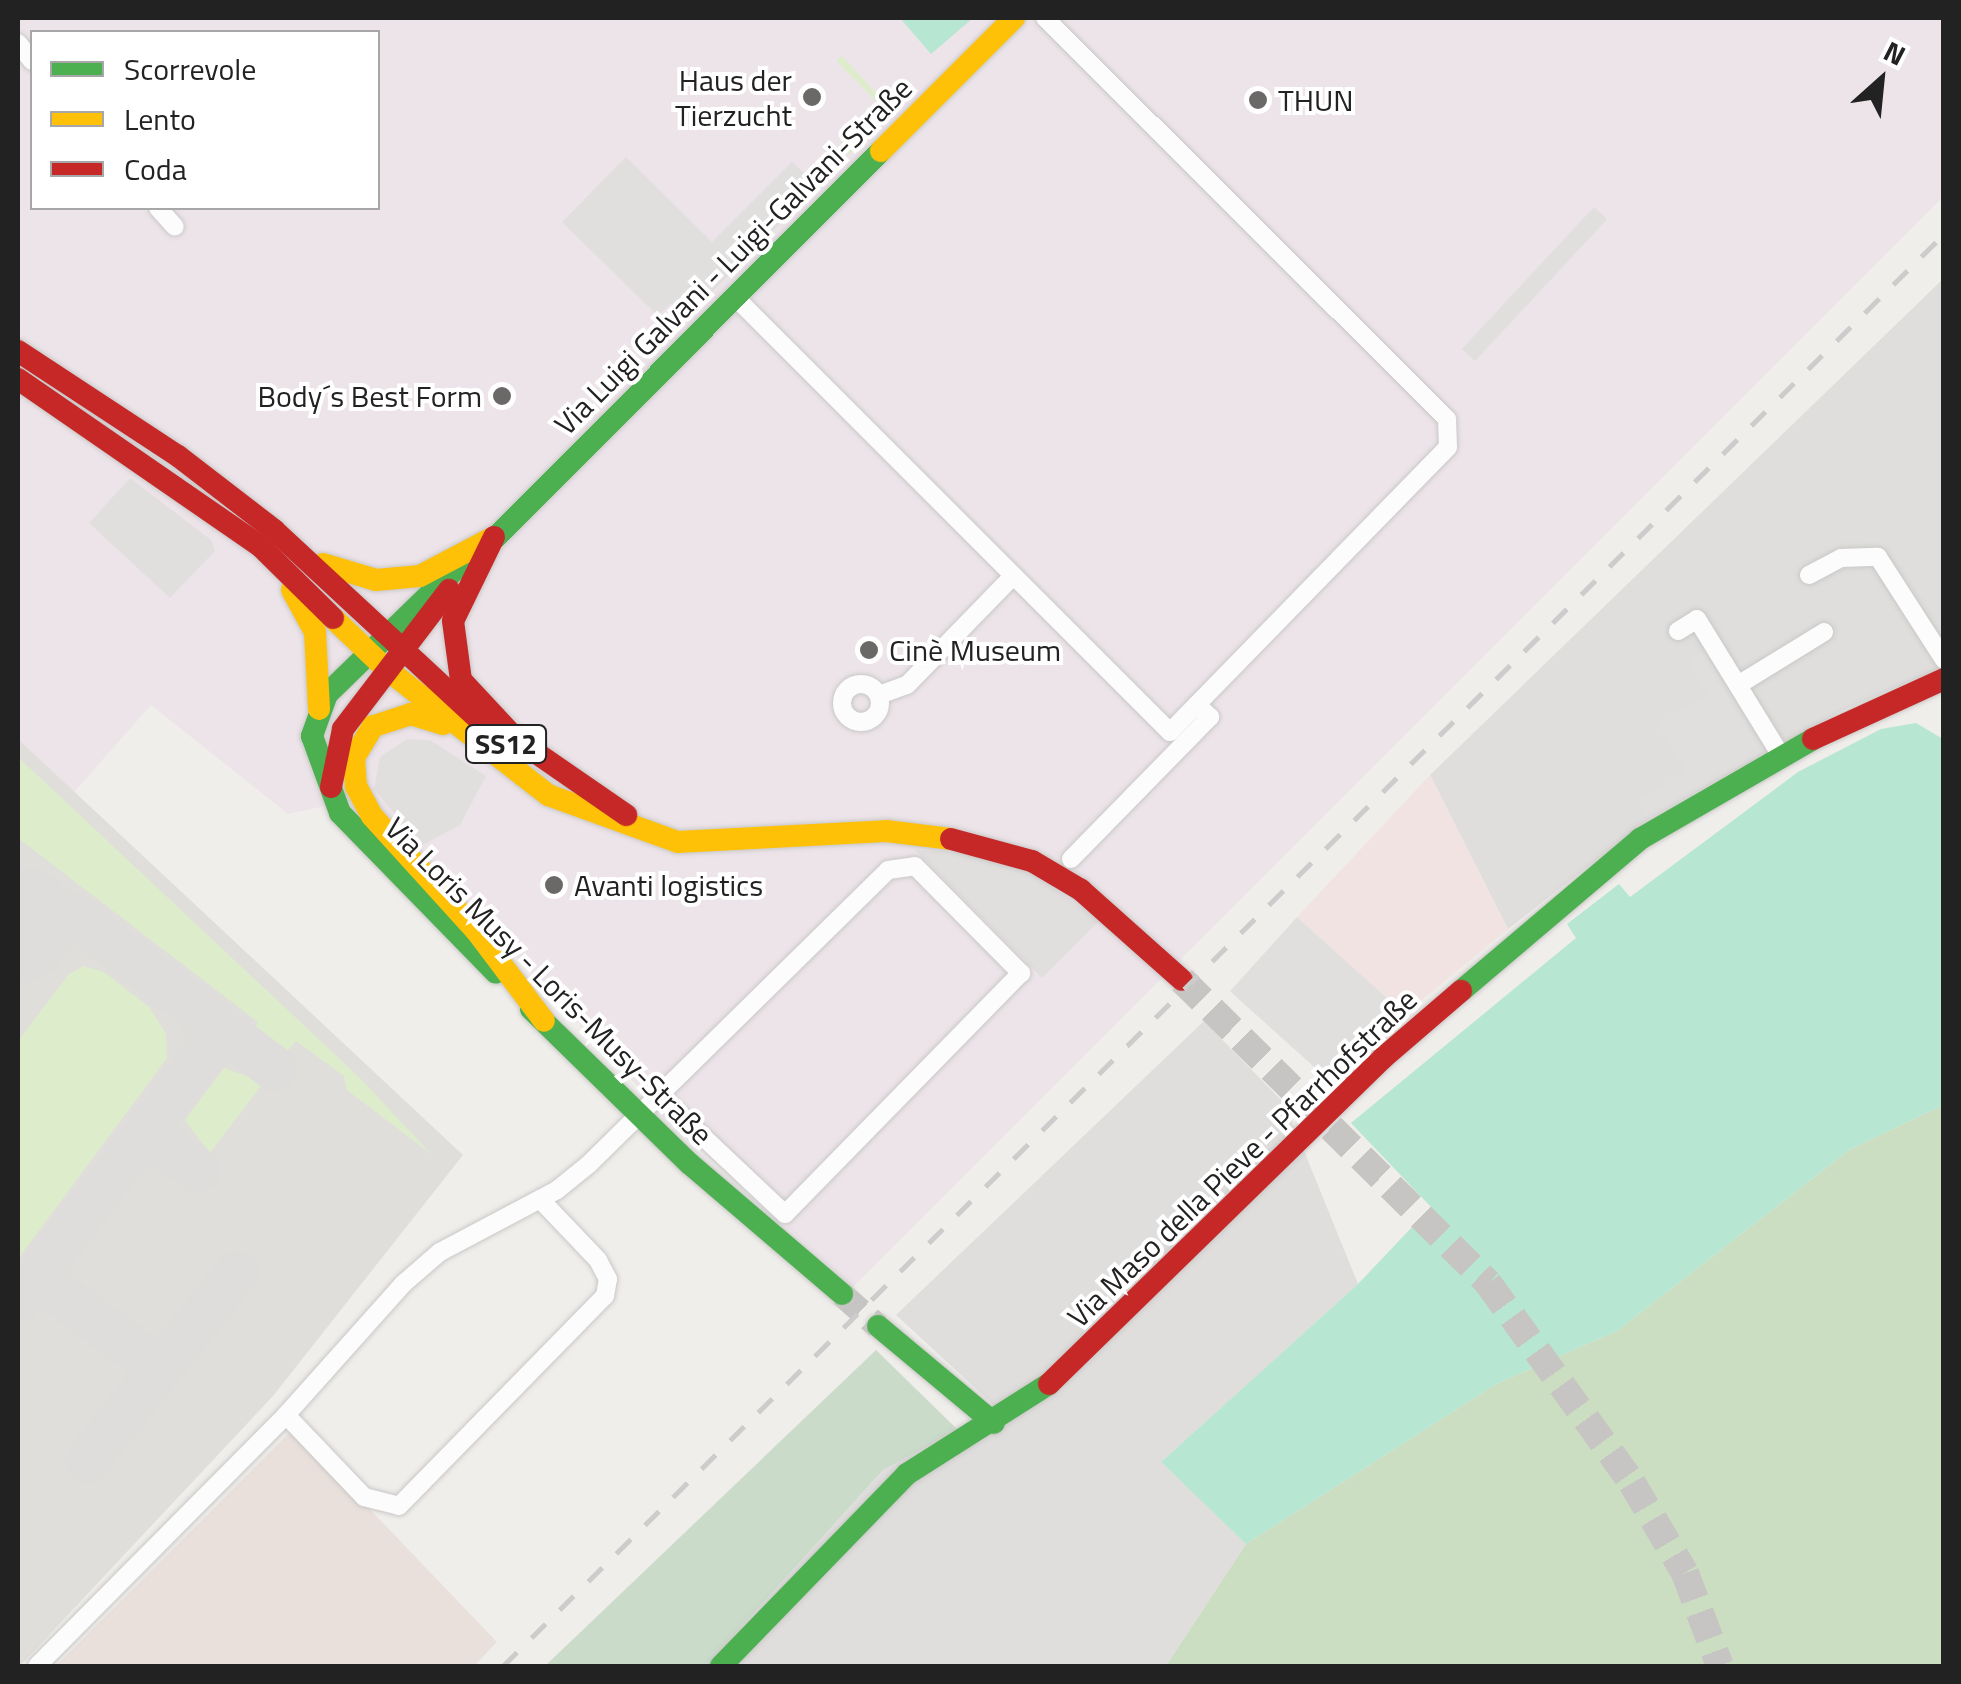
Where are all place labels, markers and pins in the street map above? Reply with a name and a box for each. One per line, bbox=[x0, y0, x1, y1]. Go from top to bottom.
place label: Haus der Tierzucht bbox=[675, 62, 792, 132]
place label: THUN bbox=[1278, 82, 1354, 118]
marker: Haus der Tierzucht bbox=[801, 86, 823, 108]
marker: THUN bbox=[1247, 89, 1269, 111]
place label: Body´s Best Form bbox=[257, 378, 482, 414]
marker: Body´s Best Form bbox=[491, 385, 513, 407]
place label: Cinè Museum bbox=[889, 632, 1061, 668]
marker: Cinè Museum bbox=[858, 639, 880, 661]
place label: Avanti logistics bbox=[574, 867, 763, 903]
marker: Avanti logistics bbox=[543, 874, 565, 896]

